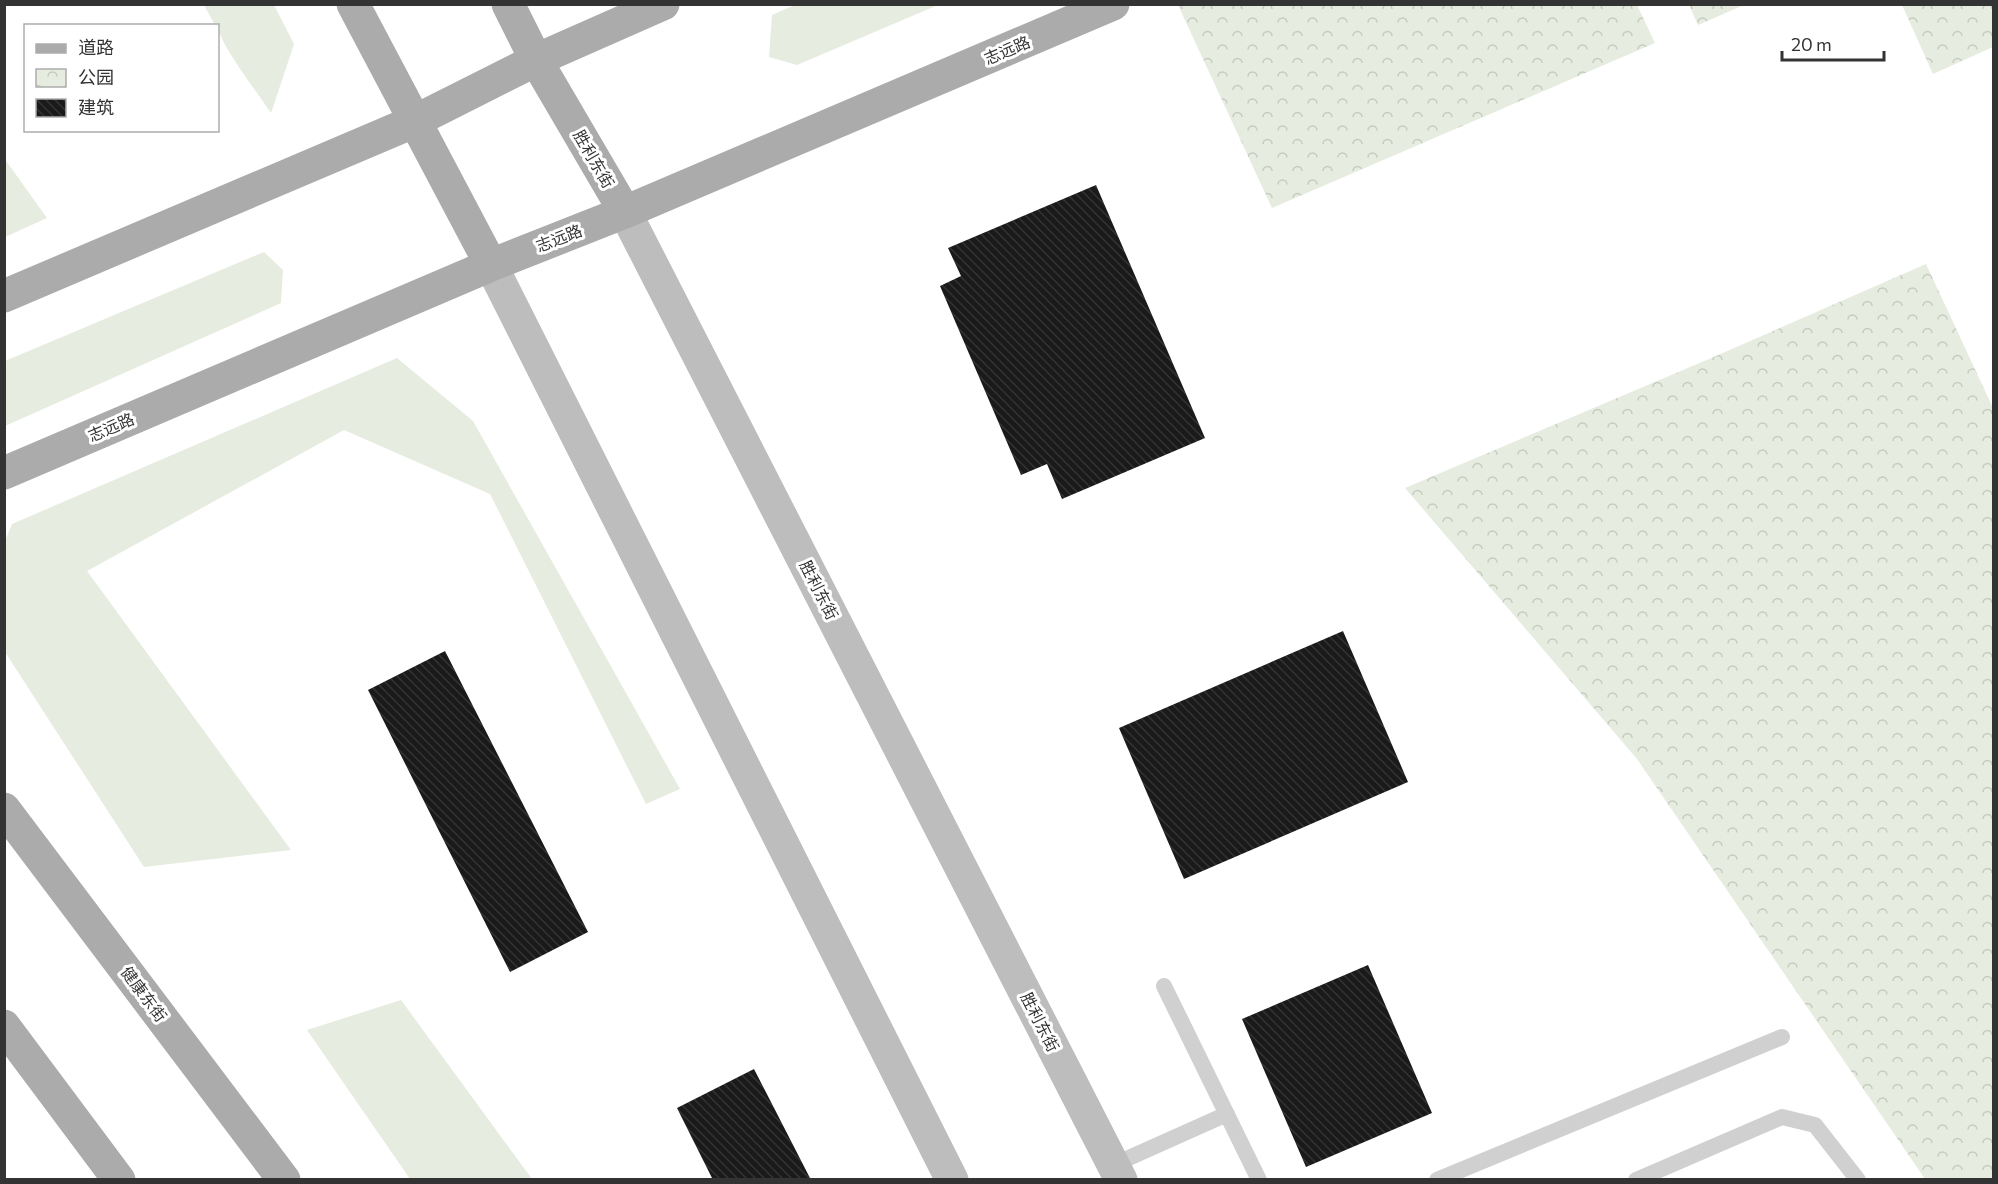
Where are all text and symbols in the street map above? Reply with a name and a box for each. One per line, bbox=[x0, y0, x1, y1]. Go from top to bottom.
legend bbox=[24, 24, 219, 132]
scale bar bbox=[1782, 24, 1884, 62]
street label: 志远路 bbox=[981, 31, 1033, 68]
text: 20 m bbox=[1791, 33, 1832, 55]
text: 道路 bbox=[78, 36, 114, 58]
text: 公园 bbox=[78, 66, 114, 88]
text: 建筑 bbox=[78, 96, 114, 118]
street label: 胜利东街 bbox=[570, 126, 619, 191]
street label: 志远路 bbox=[533, 220, 585, 255]
street label: 志远路 bbox=[85, 408, 137, 445]
street label: 胜利东街 bbox=[796, 557, 842, 623]
street label: 健康东街 bbox=[118, 962, 171, 1025]
street label: 胜利东街 bbox=[1017, 989, 1063, 1055]

